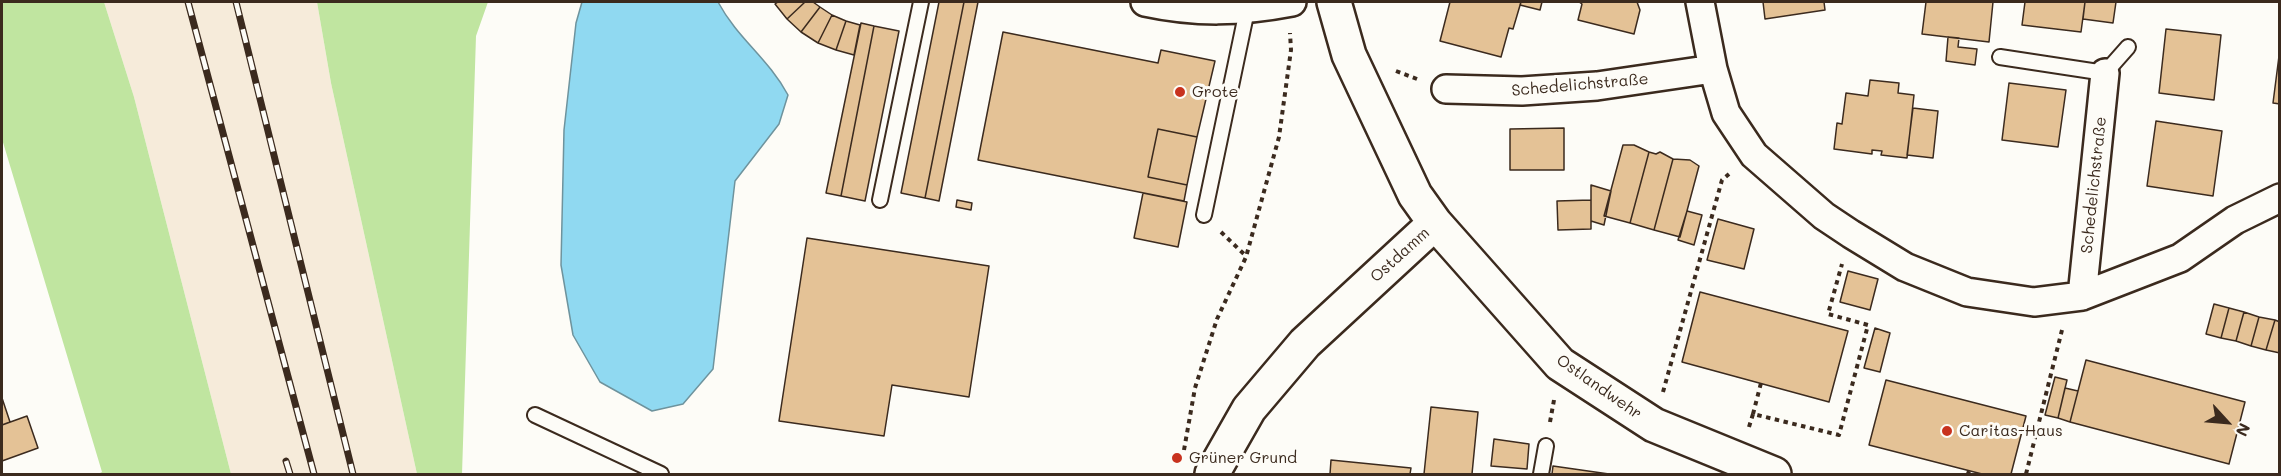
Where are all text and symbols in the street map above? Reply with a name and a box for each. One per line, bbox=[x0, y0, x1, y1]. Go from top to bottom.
street label: Schedelichstraße bbox=[1511, 69, 1649, 101]
place label: Grote bbox=[1192, 82, 1238, 102]
marker: Grote bbox=[1173, 85, 1187, 99]
street label: Schedelichstraße bbox=[2077, 116, 2111, 254]
street label: Ostdamm bbox=[1366, 223, 1434, 287]
street label: Ostlandwehr bbox=[1553, 350, 1645, 424]
north arrow bbox=[2197, 392, 2257, 452]
text: N bbox=[2232, 420, 2256, 440]
place label: Caritas-Haus bbox=[1959, 421, 2063, 441]
marker: Caritas-Haus bbox=[1940, 424, 1954, 438]
place label: Grüner Grund bbox=[1189, 448, 1297, 468]
marker: Grüner Grund bbox=[1170, 451, 1184, 465]

